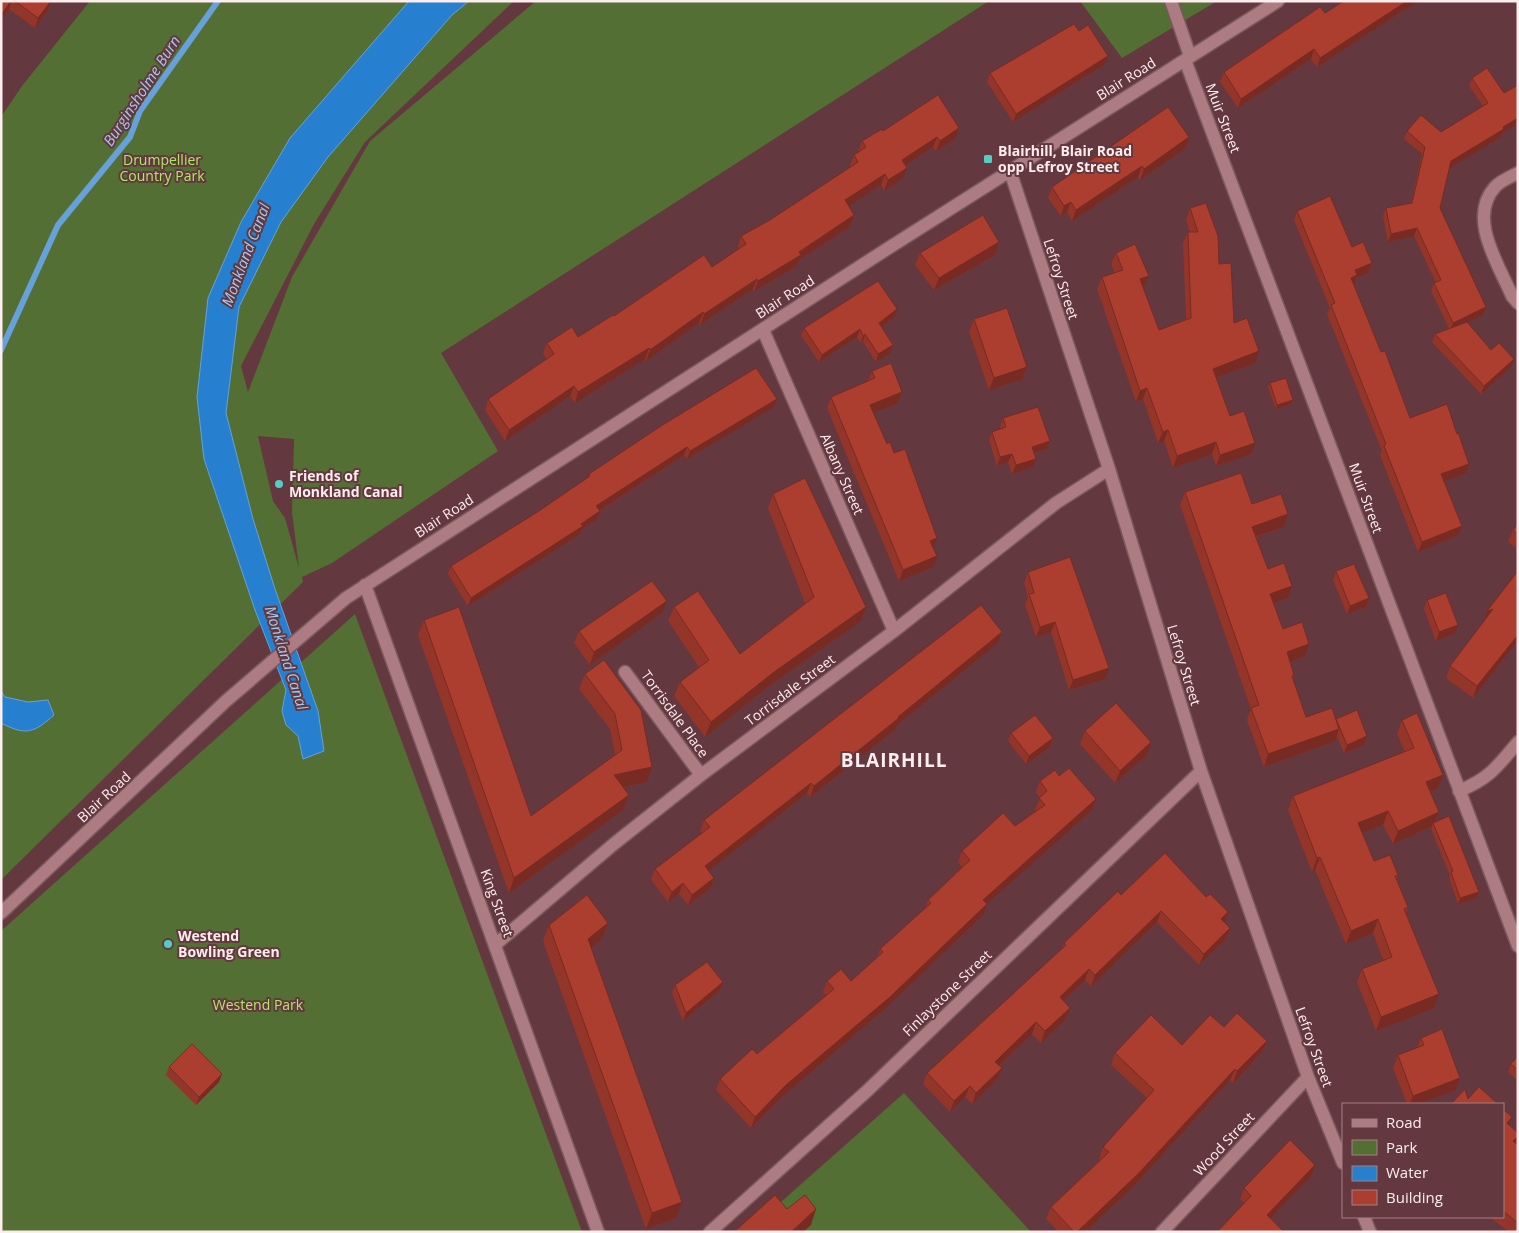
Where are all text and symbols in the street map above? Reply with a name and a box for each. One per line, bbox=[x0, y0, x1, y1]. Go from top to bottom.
water label: Burginsholme Burn bbox=[98, 31, 184, 149]
street label: Blair Road bbox=[1092, 53, 1159, 104]
street label: Muir Street bbox=[1201, 80, 1245, 155]
place label: Blairhill, Blair Road opp Lefroy Street bbox=[998, 141, 1132, 176]
park label: Drumpellier Country Park bbox=[119, 150, 205, 185]
marker: Blairhill, Blair Road opp Lefroy Street bbox=[982, 153, 994, 165]
water label: Monkland Canal bbox=[216, 199, 274, 309]
street label: Lefroy Street bbox=[1039, 236, 1083, 322]
street label: Blair Road bbox=[752, 270, 818, 323]
street label: Albany Street bbox=[816, 430, 869, 517]
street label: Muir Street bbox=[1345, 460, 1388, 535]
place label: Friends of Monkland Canal bbox=[289, 466, 402, 501]
marker: Friends of Monkland Canal bbox=[273, 478, 285, 490]
street label: Blair Road bbox=[411, 489, 477, 542]
water label: Monkland Canal bbox=[261, 603, 314, 714]
street label: Lefroy Street bbox=[1163, 622, 1206, 708]
street label: Torrisdale Street bbox=[741, 649, 839, 730]
street label: Torrisdale Place bbox=[637, 666, 714, 761]
district label: BLAIRHILL bbox=[841, 747, 947, 773]
street label: Blair Road bbox=[73, 767, 135, 826]
street label: King Street bbox=[476, 866, 519, 939]
place label: Westend Bowling Green bbox=[178, 926, 280, 961]
marker: Westend Bowling Green bbox=[162, 938, 174, 950]
street label: Finlaystone Street bbox=[898, 945, 995, 1040]
park label: Westend Park bbox=[213, 995, 304, 1014]
street label: Lefroy Street bbox=[1291, 1004, 1338, 1089]
legend bbox=[1342, 1103, 1504, 1218]
street label: Wood Street bbox=[1189, 1108, 1258, 1180]
text: Road bbox=[1386, 1112, 1422, 1132]
text: Park bbox=[1386, 1137, 1417, 1157]
text: Water bbox=[1386, 1162, 1428, 1182]
text: Building bbox=[1386, 1187, 1443, 1207]

